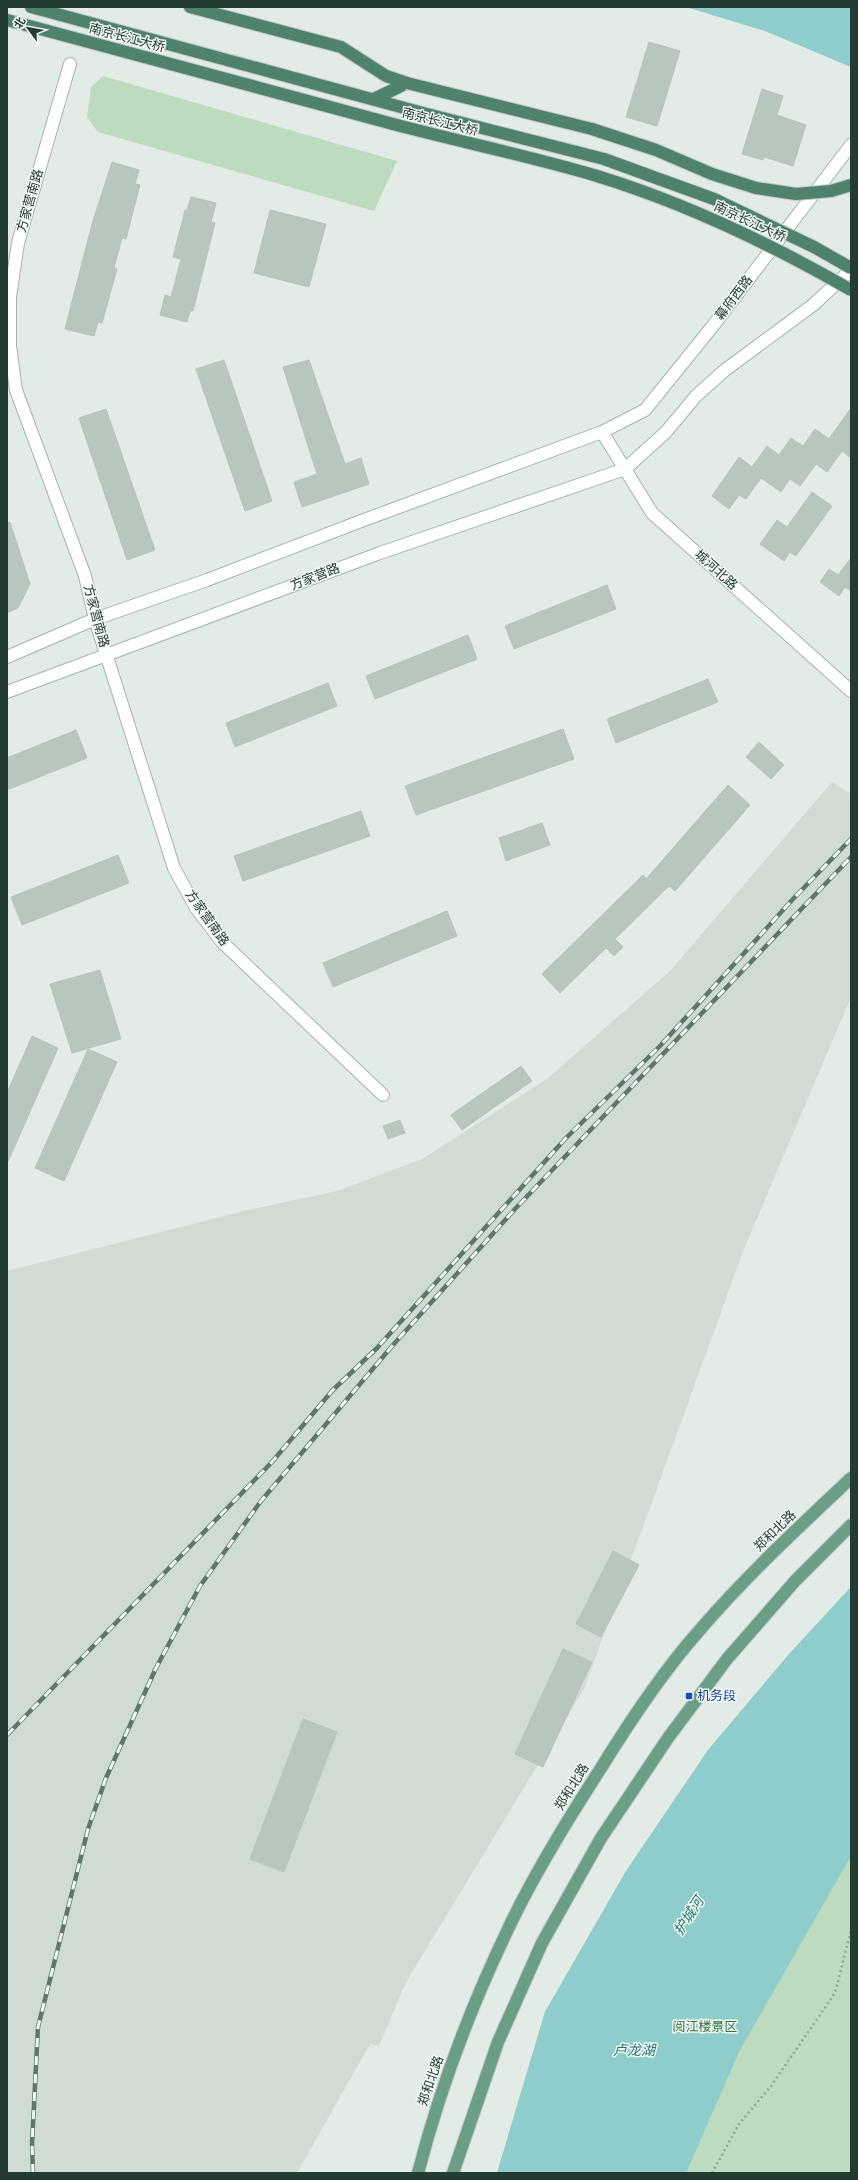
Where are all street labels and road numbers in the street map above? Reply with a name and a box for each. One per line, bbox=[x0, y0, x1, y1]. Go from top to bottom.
street label: 南京长江大桥 bbox=[87, 20, 167, 56]
street label: 南京长江大桥 bbox=[400, 105, 480, 139]
street label: 方家营南路 bbox=[13, 168, 47, 234]
street label: 南京长江大桥 bbox=[711, 198, 789, 246]
street label: 幕府西路 bbox=[712, 272, 756, 324]
street label: 城河北路 bbox=[691, 547, 741, 593]
street label: 方家营路 bbox=[288, 560, 342, 594]
street label: 方家营南路 bbox=[80, 583, 112, 649]
street label: 方家营南路 bbox=[182, 887, 232, 949]
street label: 郑和北路 bbox=[751, 1507, 799, 1555]
street label: 郑和北路 bbox=[551, 1761, 593, 1813]
street label: 郑和北路 bbox=[415, 2054, 447, 2108]

